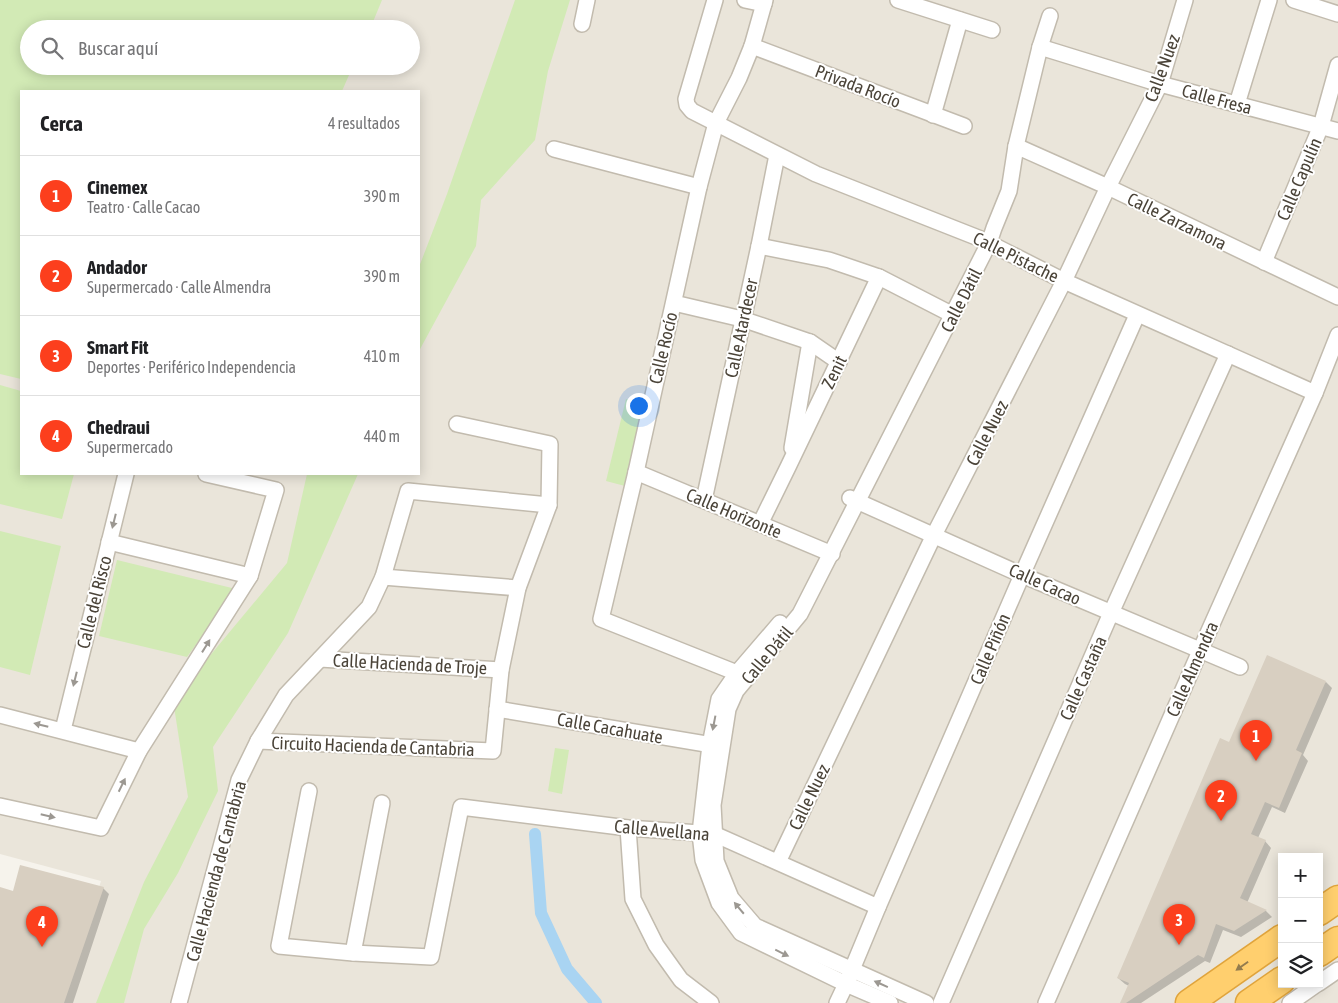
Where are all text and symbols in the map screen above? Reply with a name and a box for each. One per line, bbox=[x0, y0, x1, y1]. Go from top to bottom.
search box bbox=[20, 20, 420, 75]
street label: Calle Nuez bbox=[1140, 31, 1184, 105]
icon: search bbox=[38, 34, 66, 62]
text: Buscar aquí bbox=[78, 37, 158, 59]
street label: Privada Rocío bbox=[812, 60, 904, 112]
street label: Calle Fresa bbox=[1180, 80, 1254, 118]
text: Cerca bbox=[40, 111, 83, 135]
text: 4 resultados bbox=[328, 114, 400, 132]
street label: Calle Capulín bbox=[1272, 134, 1326, 224]
text: Cinemex bbox=[87, 176, 148, 198]
text: 1 bbox=[52, 187, 60, 205]
text: 390 m bbox=[364, 187, 400, 205]
street label: Calle Zarzamora bbox=[1124, 188, 1230, 254]
text: Teatro · Calle Cacao bbox=[87, 198, 200, 216]
street label: Calle Pistache bbox=[970, 227, 1062, 287]
text: Andador bbox=[87, 256, 147, 278]
street label: Calle Dátil bbox=[936, 264, 986, 336]
text: 2 bbox=[52, 267, 60, 285]
text: 390 m bbox=[364, 267, 400, 285]
street label: Calle Atardecer bbox=[720, 276, 762, 380]
text: Supermercado · Calle Almendra bbox=[87, 278, 271, 296]
street label: Calle Rocío bbox=[645, 310, 681, 386]
text: Smart Fit bbox=[87, 336, 148, 358]
text: 3 bbox=[52, 347, 60, 365]
text: 410 m bbox=[364, 347, 400, 365]
street label: Zenit bbox=[817, 352, 851, 392]
text: Deportes · Periférico Independencia bbox=[87, 358, 296, 376]
your location bbox=[626, 393, 652, 419]
street label: Calle Nuez bbox=[962, 396, 1013, 469]
text: Chedraui bbox=[87, 416, 150, 438]
text: 4 bbox=[52, 427, 60, 445]
text: 440 m bbox=[364, 427, 400, 445]
text: Supermercado bbox=[87, 438, 173, 456]
street label: Calle Horizonte bbox=[683, 484, 785, 542]
one-way arrow bbox=[110, 513, 118, 529]
street label: Calle del Risco bbox=[72, 553, 116, 651]
street label: Calle Cacao bbox=[1006, 559, 1084, 609]
street label: Calle Piñón bbox=[966, 610, 1014, 688]
street label: Calle Almendra bbox=[1162, 618, 1222, 720]
street label: Calle Dátil bbox=[737, 622, 797, 688]
street label: Calle Castaña bbox=[1055, 633, 1111, 723]
one-way arrow bbox=[201, 639, 211, 652]
street label: Calle Hacienda de Troje bbox=[332, 649, 488, 679]
one-way arrow bbox=[71, 671, 79, 686]
street label: Calle Cacahuate bbox=[556, 708, 664, 748]
one-way arrow bbox=[710, 716, 718, 731]
pin: 1 bbox=[1240, 720, 1272, 761]
one-way arrow bbox=[34, 721, 49, 729]
street label: Circuito Hacienda de Cantabria bbox=[271, 732, 475, 760]
street label: Calle Nuez bbox=[784, 760, 834, 833]
one-way arrow bbox=[119, 778, 127, 792]
street label: Calle Hacienda de Cantabria bbox=[182, 778, 250, 964]
pin: 2 bbox=[1205, 780, 1237, 821]
one-way arrow bbox=[40, 812, 55, 820]
street label: Calle Avellana bbox=[613, 815, 711, 845]
map controls bbox=[1278, 853, 1323, 988]
button: + bbox=[1278, 853, 1323, 898]
button: − bbox=[1278, 898, 1323, 943]
one-way arrow bbox=[734, 902, 745, 915]
pin: 3 bbox=[1163, 904, 1195, 945]
pin: 4 bbox=[26, 906, 58, 947]
button: layers bbox=[1278, 943, 1323, 988]
one-way arrow bbox=[775, 949, 790, 957]
one-way arrow bbox=[1235, 961, 1249, 971]
one-way arrow bbox=[874, 979, 888, 987]

